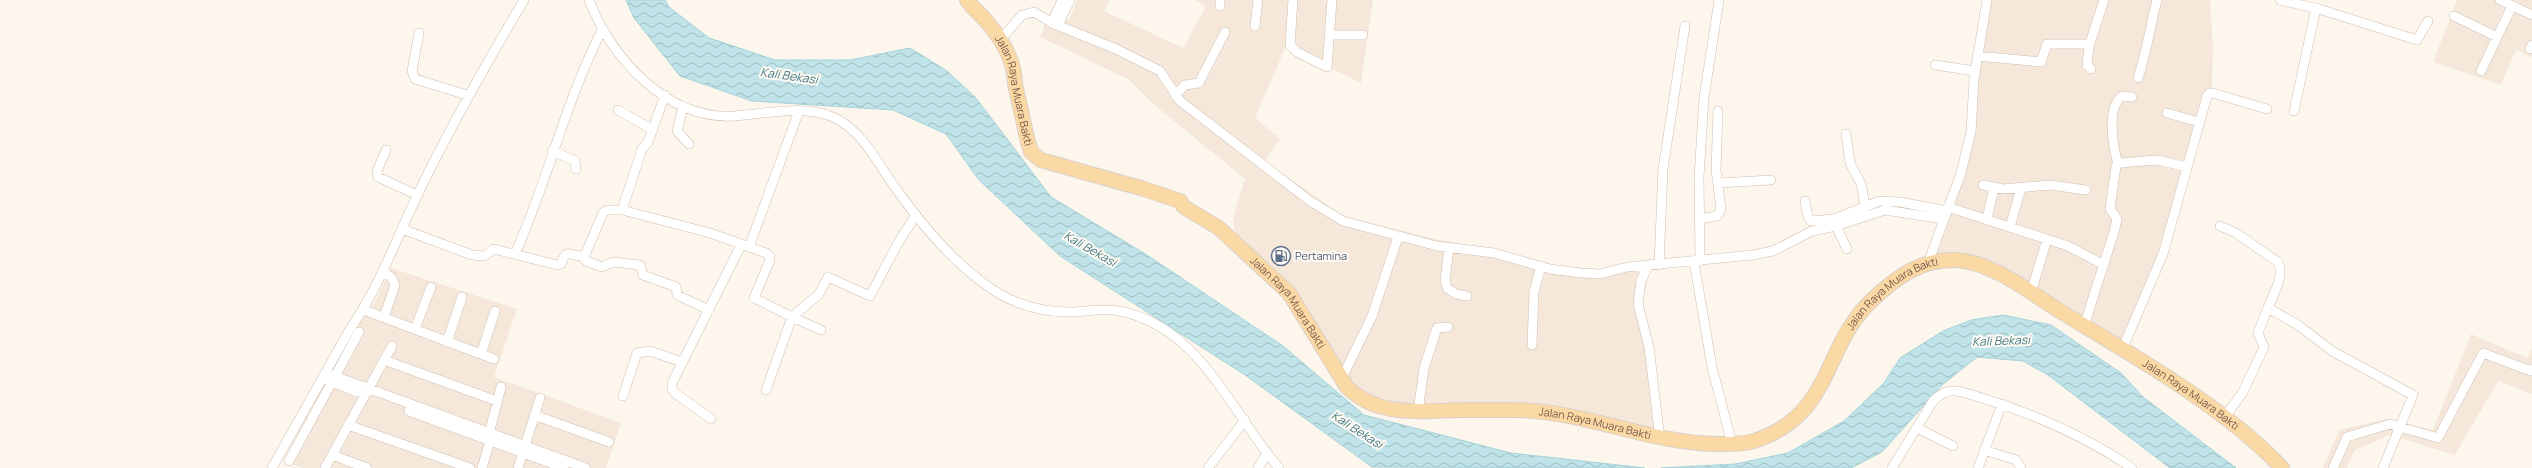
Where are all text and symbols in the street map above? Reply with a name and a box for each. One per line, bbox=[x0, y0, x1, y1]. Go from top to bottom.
street label: Jalan Raya Muara Bakti bbox=[992, 32, 1037, 148]
water label: Kali Bekasi bbox=[759, 63, 821, 88]
water label: Kali Bekasi bbox=[1061, 227, 1121, 271]
fuel station icon: Pertamina bbox=[1270, 245, 1292, 267]
place label: Pertamina bbox=[1295, 248, 1347, 263]
street label: Jalan Raya Muara Bakti bbox=[1247, 253, 1329, 351]
street label: Jalan Raya Muara Bakti bbox=[1842, 253, 1939, 333]
water label: Kali Bekasi bbox=[1972, 331, 2032, 350]
street label: Jalan Raya Muara Bakti bbox=[2140, 355, 2243, 433]
street label: Jalan Raya Muara Bakti bbox=[1538, 403, 1653, 442]
water label: Kali Bekasi bbox=[1328, 407, 1388, 454]

